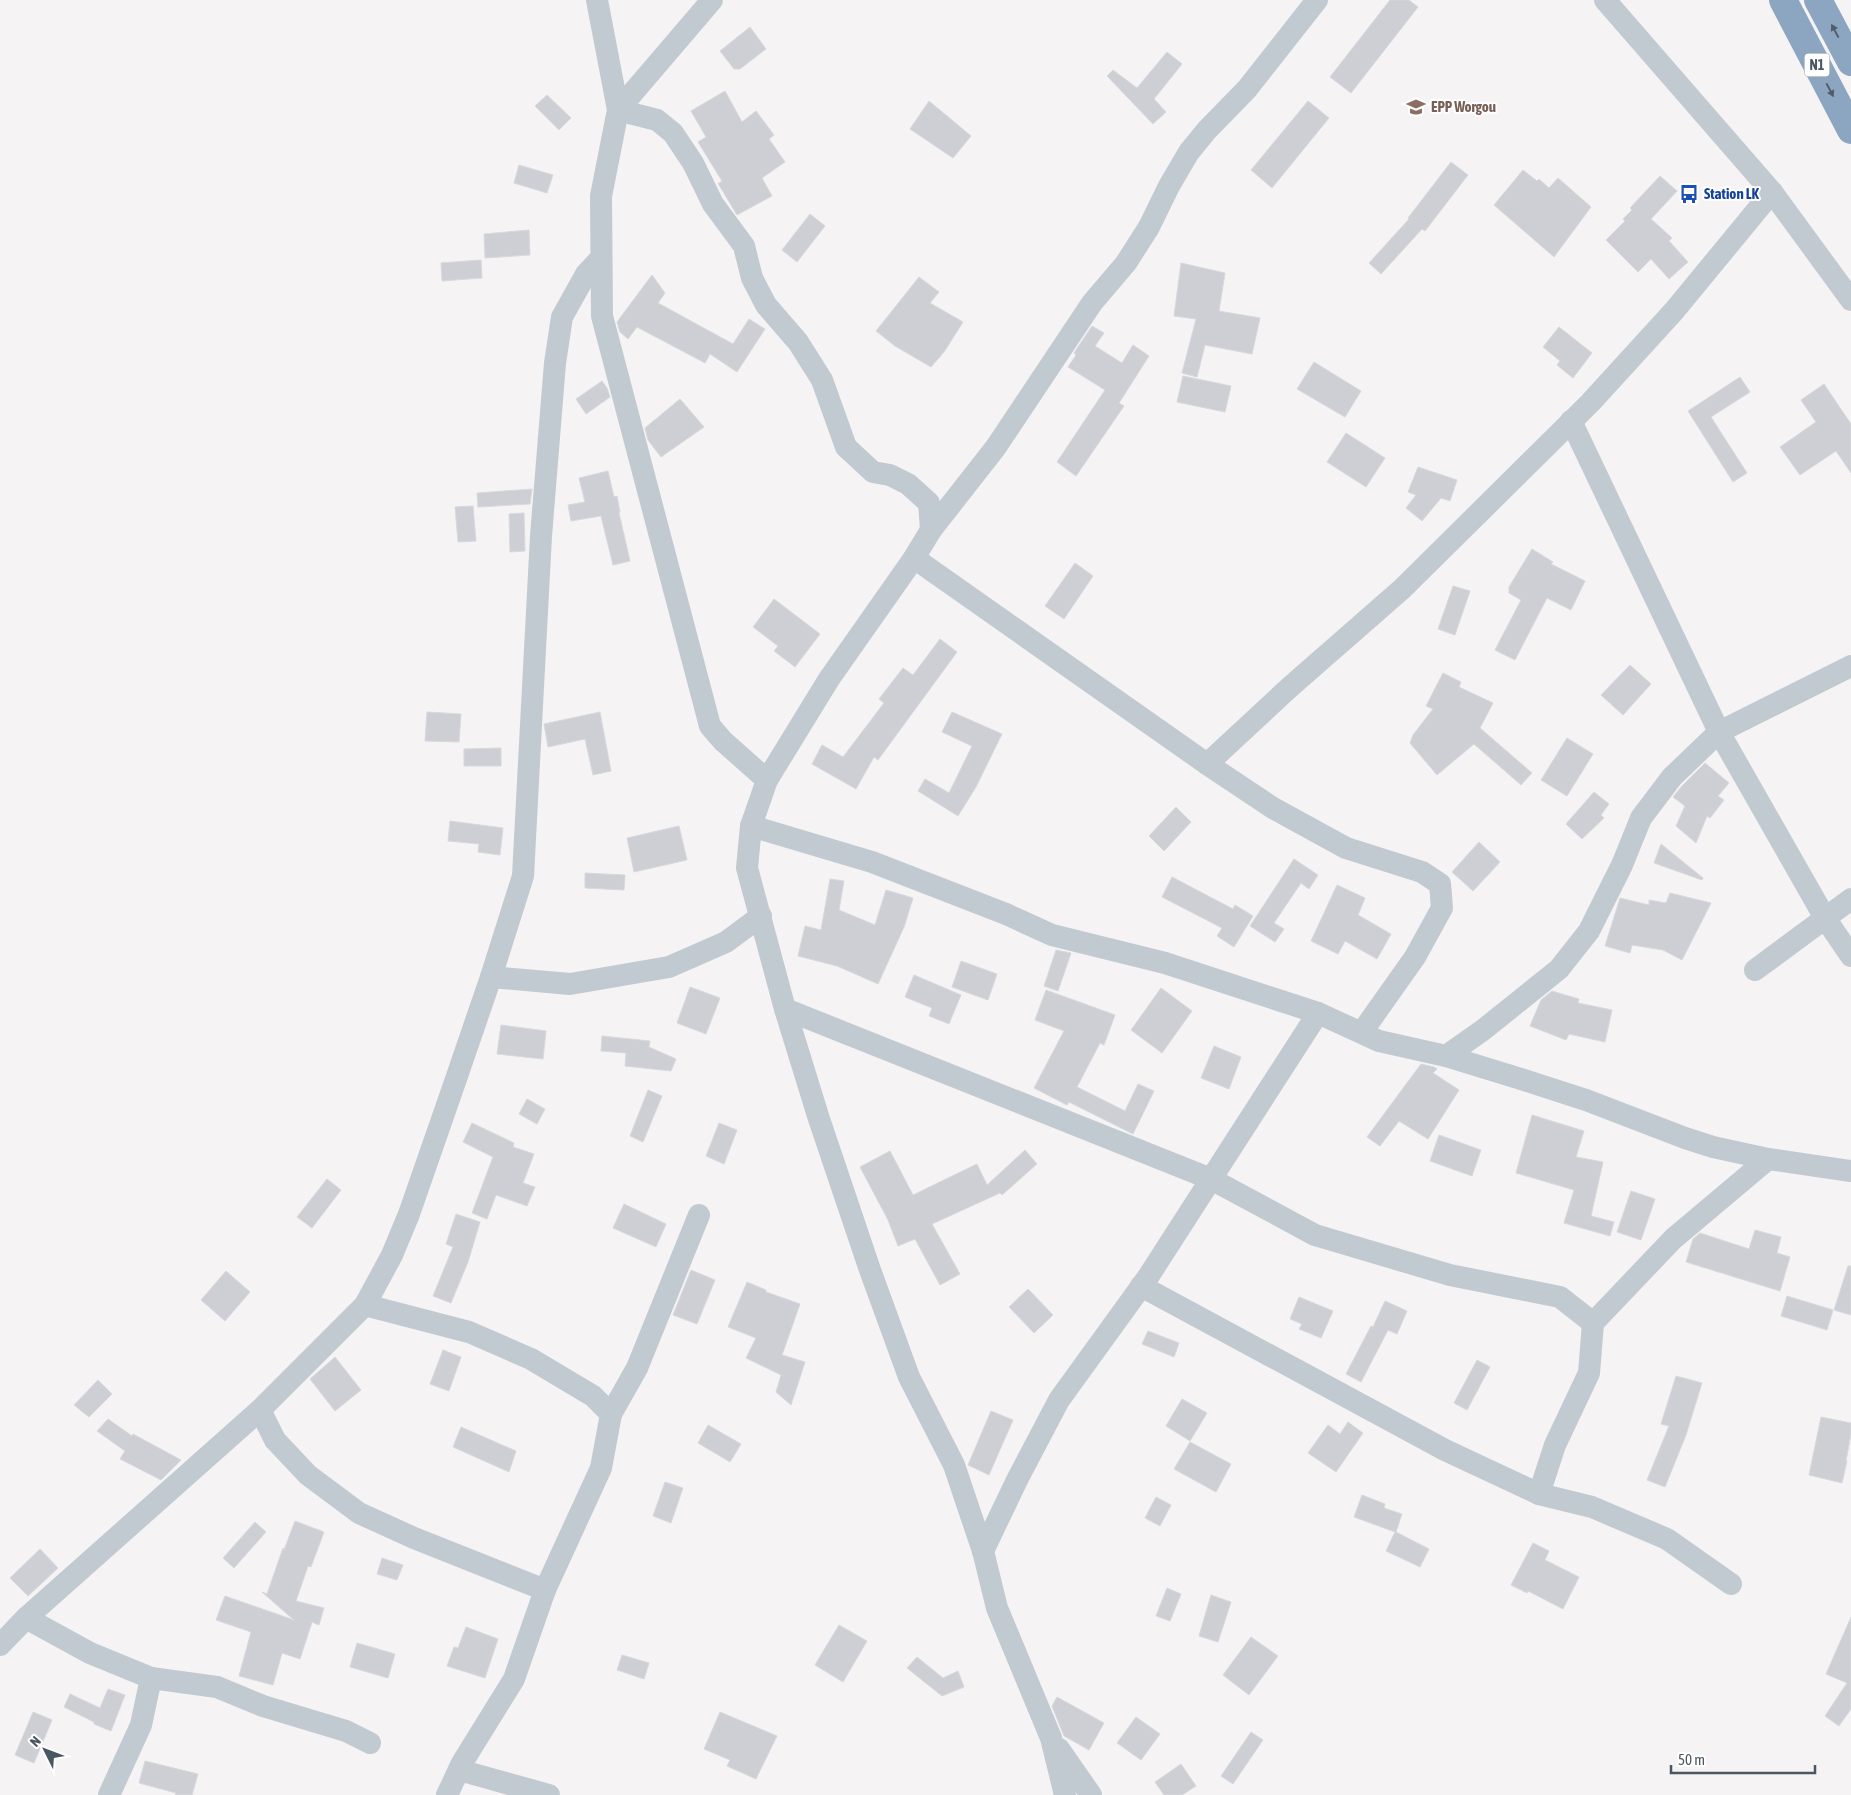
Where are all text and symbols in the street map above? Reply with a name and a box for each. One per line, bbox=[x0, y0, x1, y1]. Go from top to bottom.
one-way arrow bbox=[1831, 24, 1839, 38]
road number: N1 bbox=[1804, 54, 1830, 76]
one-way arrow bbox=[1826, 82, 1834, 97]
school or university icon: EPP Worgou bbox=[1405, 96, 1427, 118]
place label: EPP Worgou bbox=[1431, 98, 1496, 115]
bus stop icon: Station LK bbox=[1678, 183, 1700, 205]
place label: Station LK bbox=[1704, 185, 1760, 202]
north arrow bbox=[20, 1725, 70, 1775]
text: N bbox=[27, 1733, 44, 1750]
scale bar bbox=[1671, 1742, 1815, 1774]
text: 50 m bbox=[1678, 1751, 1705, 1768]

